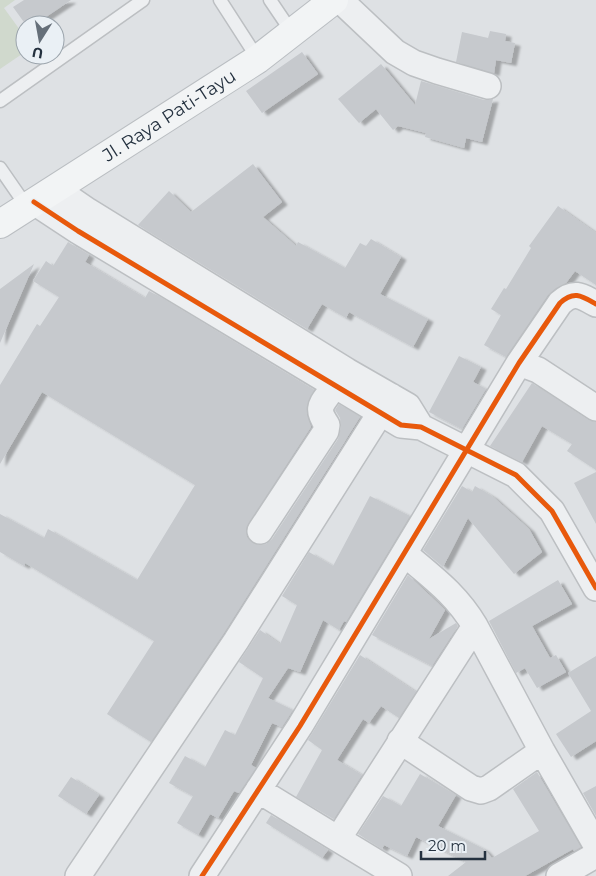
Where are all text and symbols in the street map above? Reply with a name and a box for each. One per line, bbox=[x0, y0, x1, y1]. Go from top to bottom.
north arrow bbox=[15, 15, 65, 65]
text: U bbox=[30, 43, 45, 63]
street label: Jl. Raya Pati-Tayu bbox=[98, 65, 240, 167]
scale bar bbox=[421, 828, 485, 860]
text: 20 m bbox=[428, 836, 466, 855]

